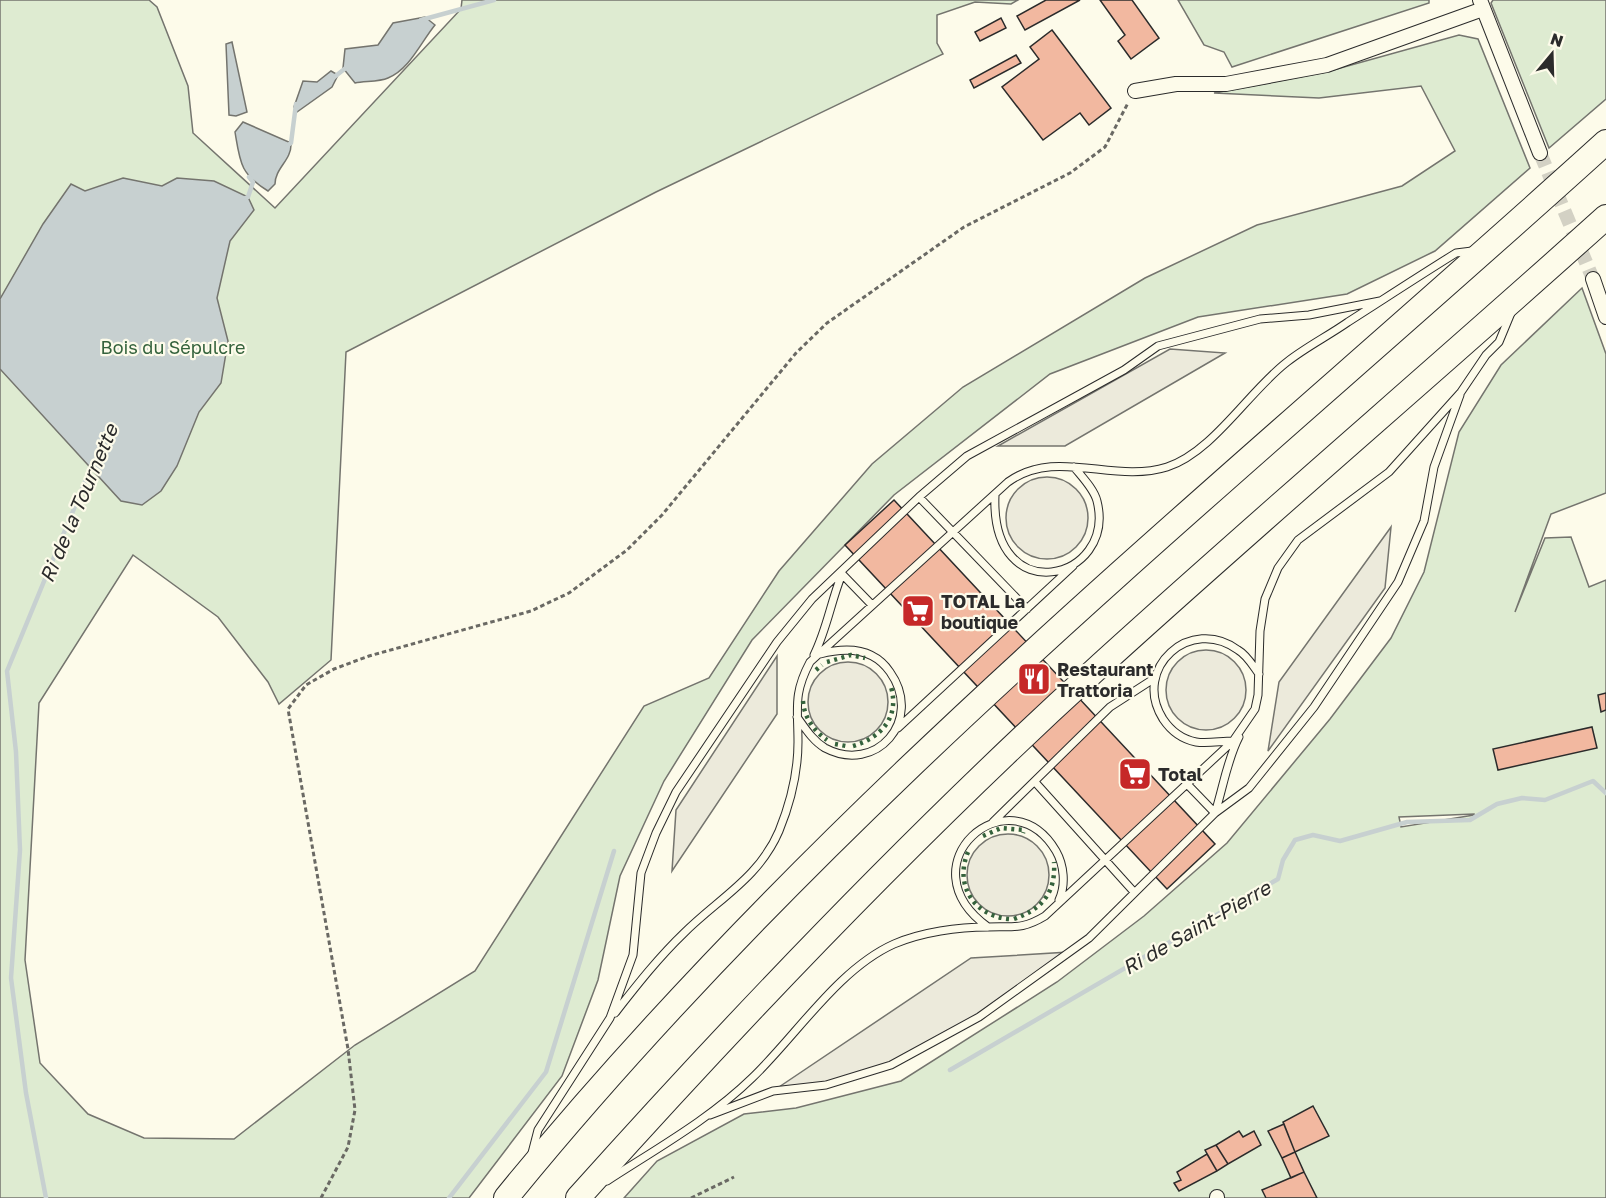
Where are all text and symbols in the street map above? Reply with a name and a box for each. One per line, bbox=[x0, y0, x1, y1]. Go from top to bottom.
north arrow bbox=[1522, 24, 1582, 84]
text: N bbox=[1548, 28, 1566, 51]
park label: Bois du Sépulcre bbox=[101, 336, 245, 358]
water label: Ri de la Tournette bbox=[34, 419, 123, 586]
place label: TOTAL La boutique bbox=[941, 590, 1025, 633]
supermarket icon: TOTAL La boutique bbox=[900, 593, 936, 629]
place label: Restaurant Trattoria bbox=[1057, 658, 1153, 701]
restaurant icon: Restaurant Trattoria bbox=[1016, 661, 1052, 697]
supermarket icon: Total bbox=[1117, 756, 1153, 792]
place label: Total bbox=[1158, 763, 1203, 785]
water label: Ri de Saint-Pierre bbox=[1118, 874, 1275, 979]

